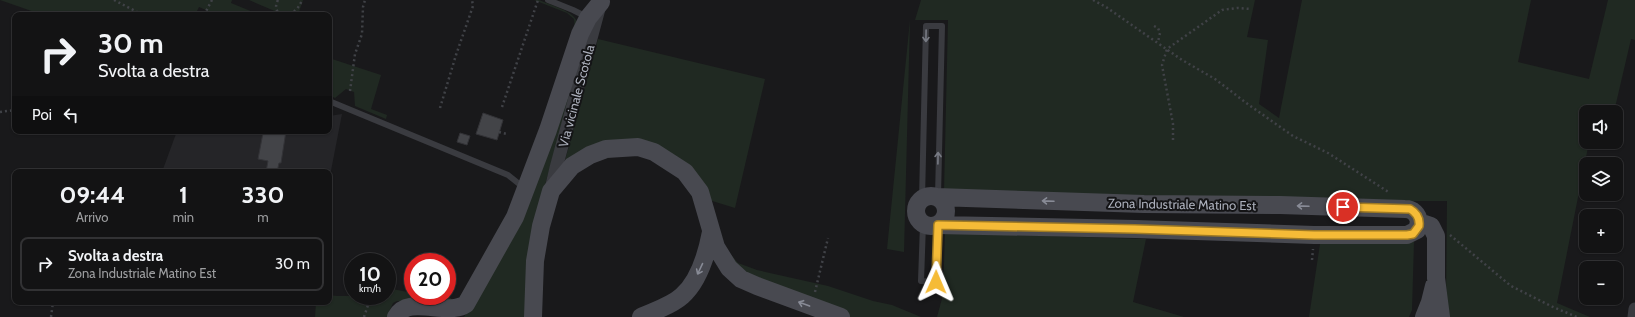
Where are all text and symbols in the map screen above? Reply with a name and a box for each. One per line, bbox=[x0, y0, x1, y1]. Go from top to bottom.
text: 30 m bbox=[98, 26, 164, 60]
icon: right bbox=[32, 28, 84, 80]
one-way arrow bbox=[922, 29, 930, 42]
street label: Via vicinale Scotola bbox=[555, 42, 598, 149]
text: Svolta a destra bbox=[98, 60, 209, 82]
icon: left bbox=[60, 104, 82, 126]
map controls bbox=[1579, 105, 1623, 305]
button: sound bbox=[1579, 105, 1623, 149]
text: Poi bbox=[32, 106, 52, 124]
one-way arrow bbox=[935, 152, 942, 165]
button: layers bbox=[1579, 157, 1623, 201]
text: 09:44 bbox=[60, 180, 125, 209]
text: 1 bbox=[179, 180, 188, 209]
text: 330 bbox=[242, 180, 284, 209]
pin bbox=[1326, 190, 1360, 224]
street label: Zona Industriale Matino Est bbox=[1108, 195, 1257, 213]
icon: arrive bbox=[1332, 196, 1354, 218]
one-way arrow bbox=[1042, 197, 1055, 204]
one-way arrow bbox=[1297, 202, 1310, 209]
text: Arrivo bbox=[76, 209, 109, 225]
text: min bbox=[173, 209, 194, 225]
text: m bbox=[257, 209, 269, 225]
button: + bbox=[1579, 209, 1623, 253]
text: Svolta a destra bbox=[68, 247, 163, 265]
icon: right bbox=[34, 253, 56, 275]
speed limit sign: 20 bbox=[404, 253, 456, 305]
text: 30 m bbox=[275, 255, 310, 273]
position arrow bbox=[915, 261, 957, 303]
button: − bbox=[1579, 261, 1623, 305]
text: 10 bbox=[359, 262, 381, 286]
one-way arrow bbox=[696, 262, 703, 274]
text: Zona Industriale Matino Est bbox=[68, 265, 216, 281]
text: km/h bbox=[359, 282, 381, 295]
one-way arrow bbox=[799, 299, 811, 307]

